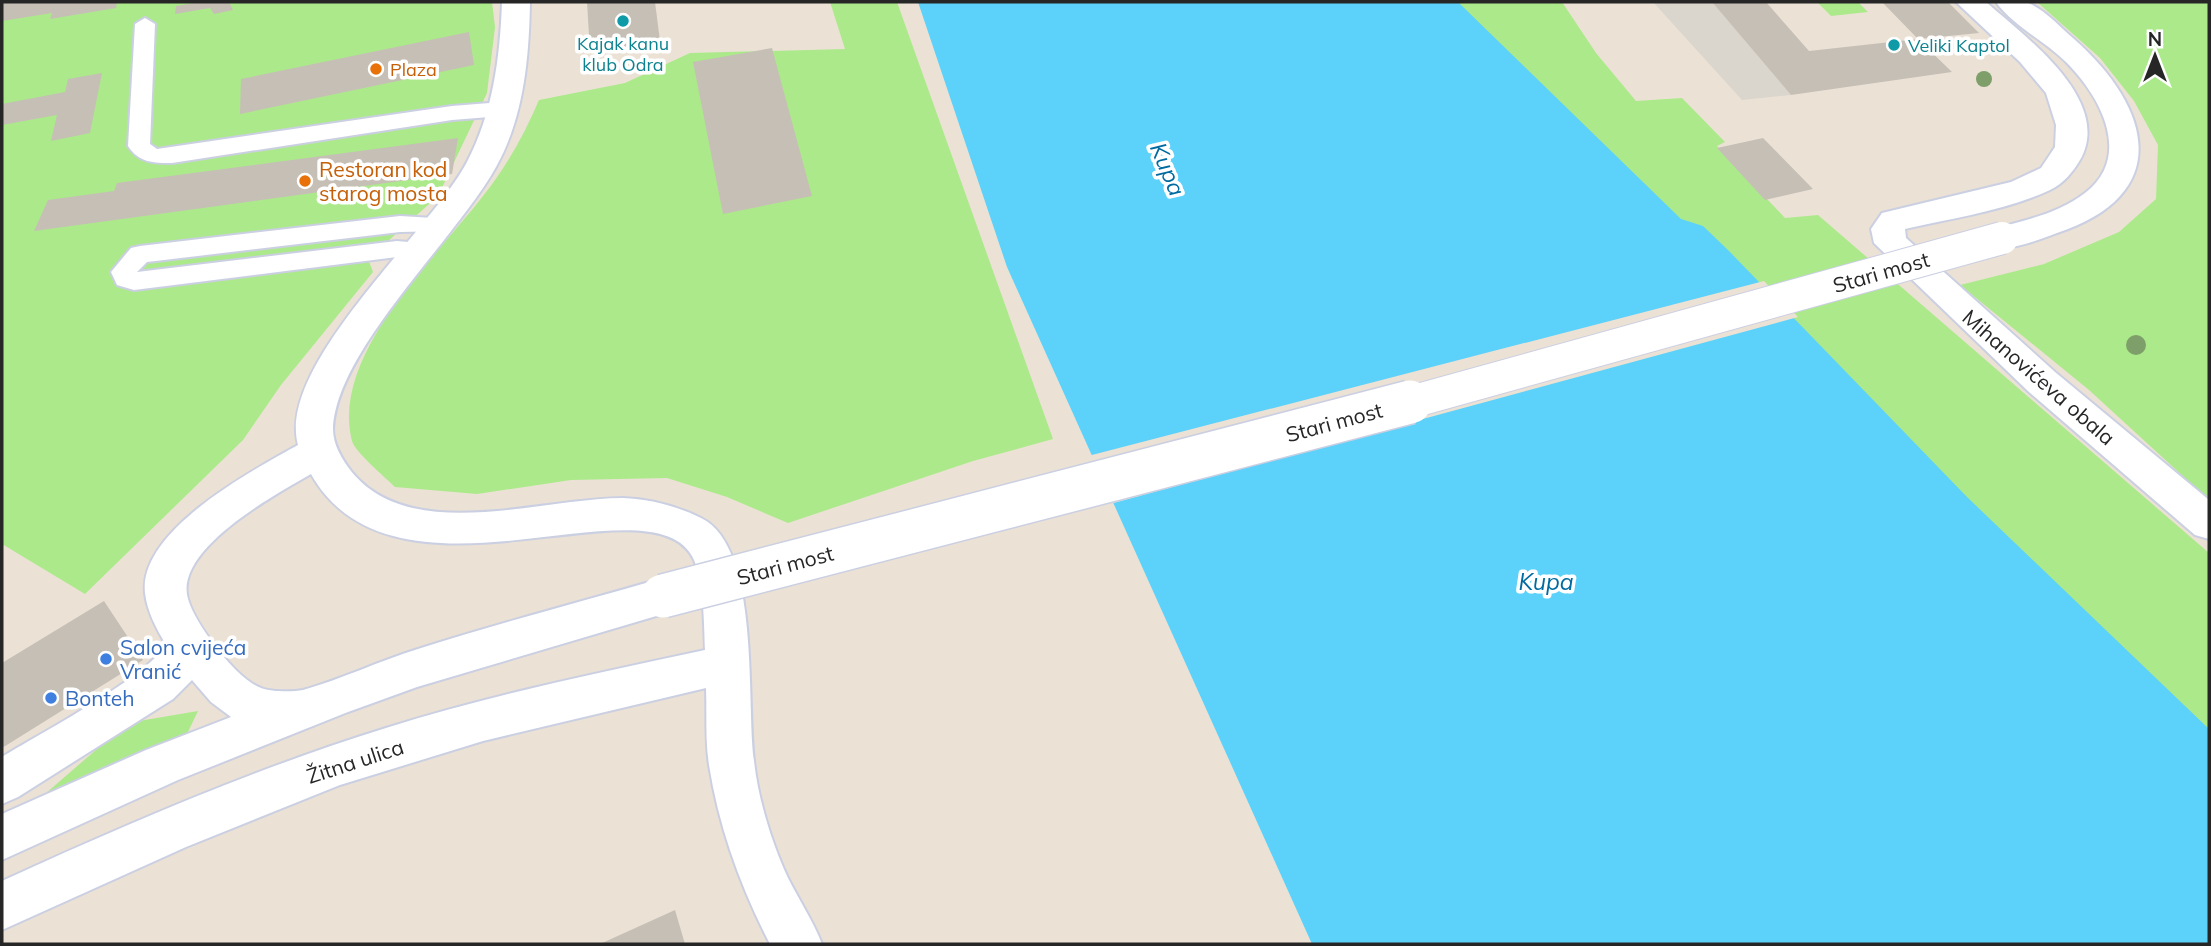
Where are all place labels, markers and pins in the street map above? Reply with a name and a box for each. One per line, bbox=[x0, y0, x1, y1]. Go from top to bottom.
marker: Kajak kanu klub Odra bbox=[615, 13, 631, 29]
place label: Kajak kanu klub Odra bbox=[577, 32, 669, 76]
place label: Veliki Kaptol bbox=[1908, 34, 2010, 57]
marker: Veliki Kaptol bbox=[1886, 37, 1902, 53]
place label: Plaza bbox=[390, 58, 437, 81]
marker: Plaza bbox=[368, 61, 384, 77]
place label: Restoran kod starog mosta bbox=[319, 156, 448, 206]
marker: Restoran kod starog mosta bbox=[297, 173, 313, 189]
place label: Salon cvijeća Vranić bbox=[120, 634, 246, 684]
marker: Salon cvijeća Vranić bbox=[98, 651, 114, 667]
place label: Bonteh bbox=[65, 685, 135, 711]
marker: Bonteh bbox=[43, 690, 59, 706]

